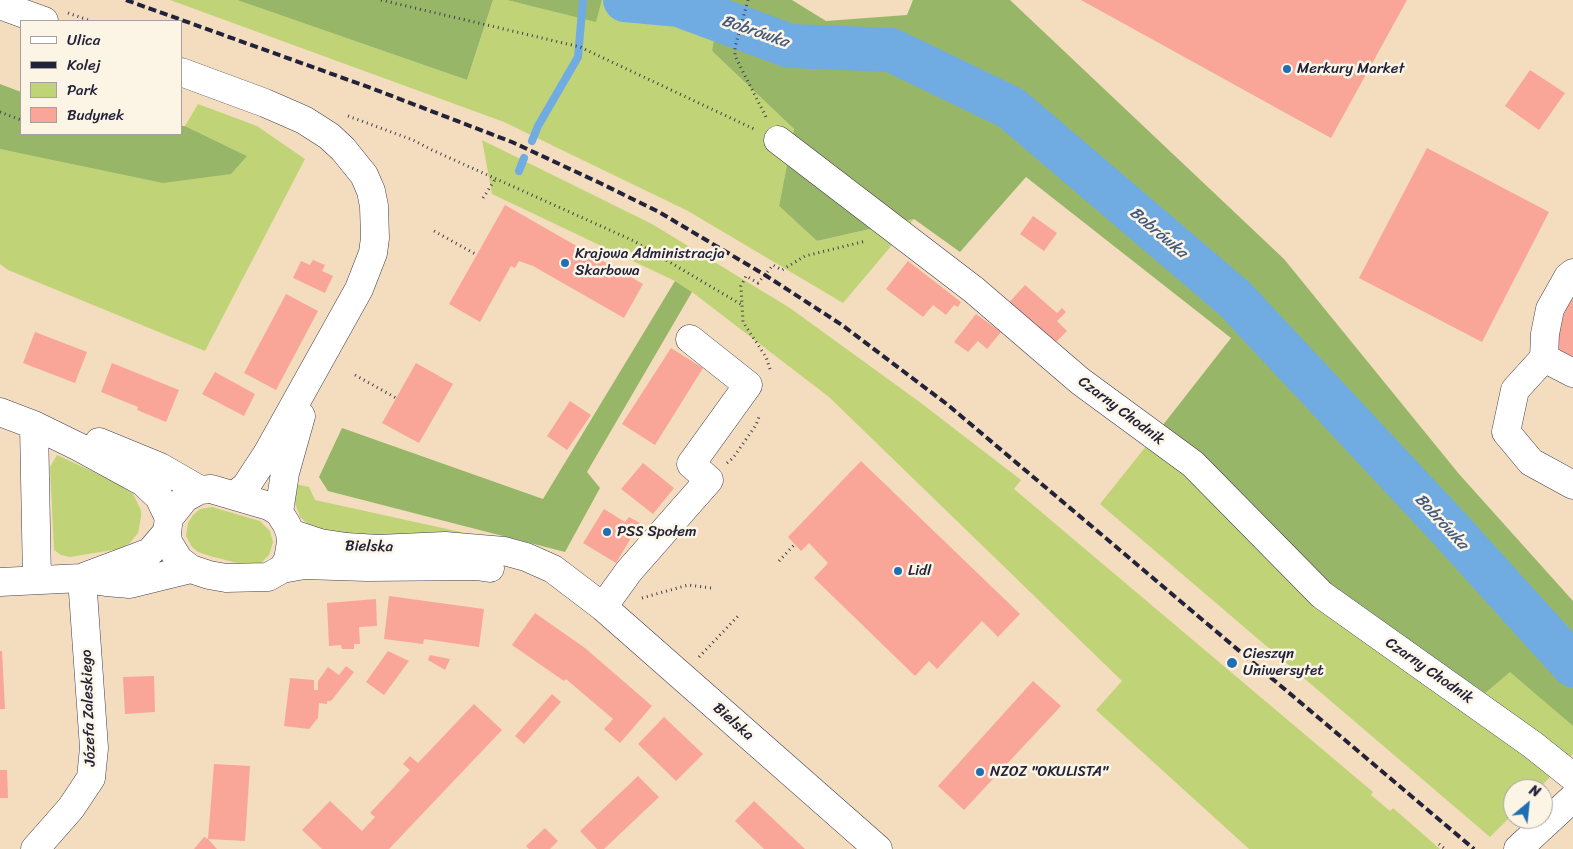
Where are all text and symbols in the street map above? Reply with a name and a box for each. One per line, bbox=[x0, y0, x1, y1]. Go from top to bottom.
water label: Bobrówka bbox=[719, 12, 791, 52]
legend bbox=[20, 20, 182, 135]
text: Ulica bbox=[67, 27, 100, 53]
text: Kolej bbox=[67, 52, 101, 78]
place label: Merkury Market bbox=[1297, 60, 1405, 78]
marker: Merkury Market bbox=[1281, 63, 1293, 75]
text: Park bbox=[67, 77, 98, 103]
text: Budynek bbox=[67, 102, 124, 128]
water label: Bobrówka bbox=[1125, 203, 1191, 263]
place label: Krajowa Administracja Skarbowa bbox=[575, 245, 725, 280]
marker: Krajowa Administracja Skarbowa bbox=[559, 257, 571, 269]
street label: Czarny Chodnik bbox=[1074, 373, 1168, 449]
water label: Bobrówka bbox=[1410, 490, 1472, 554]
place label: PSS Społem bbox=[617, 523, 697, 541]
marker: PSS Społem bbox=[601, 526, 613, 538]
street label: Bielska bbox=[345, 538, 393, 556]
place label: Lidl bbox=[908, 562, 931, 580]
marker: Lidl bbox=[892, 565, 904, 577]
street label: Czarny Chodnik bbox=[1382, 634, 1476, 708]
place label: Cieszyn Uniwersytet bbox=[1243, 645, 1324, 680]
street label: Józefa Zaleskiego bbox=[78, 649, 100, 767]
marker: Cieszyn Uniwersytet bbox=[1225, 656, 1239, 670]
street label: Bielska bbox=[709, 699, 757, 745]
place label: NZOZ "OKULISTA" bbox=[990, 763, 1108, 781]
marker: NZOZ "OKULISTA" bbox=[974, 766, 986, 778]
text: N bbox=[1525, 778, 1545, 805]
north arrow bbox=[1503, 779, 1553, 829]

